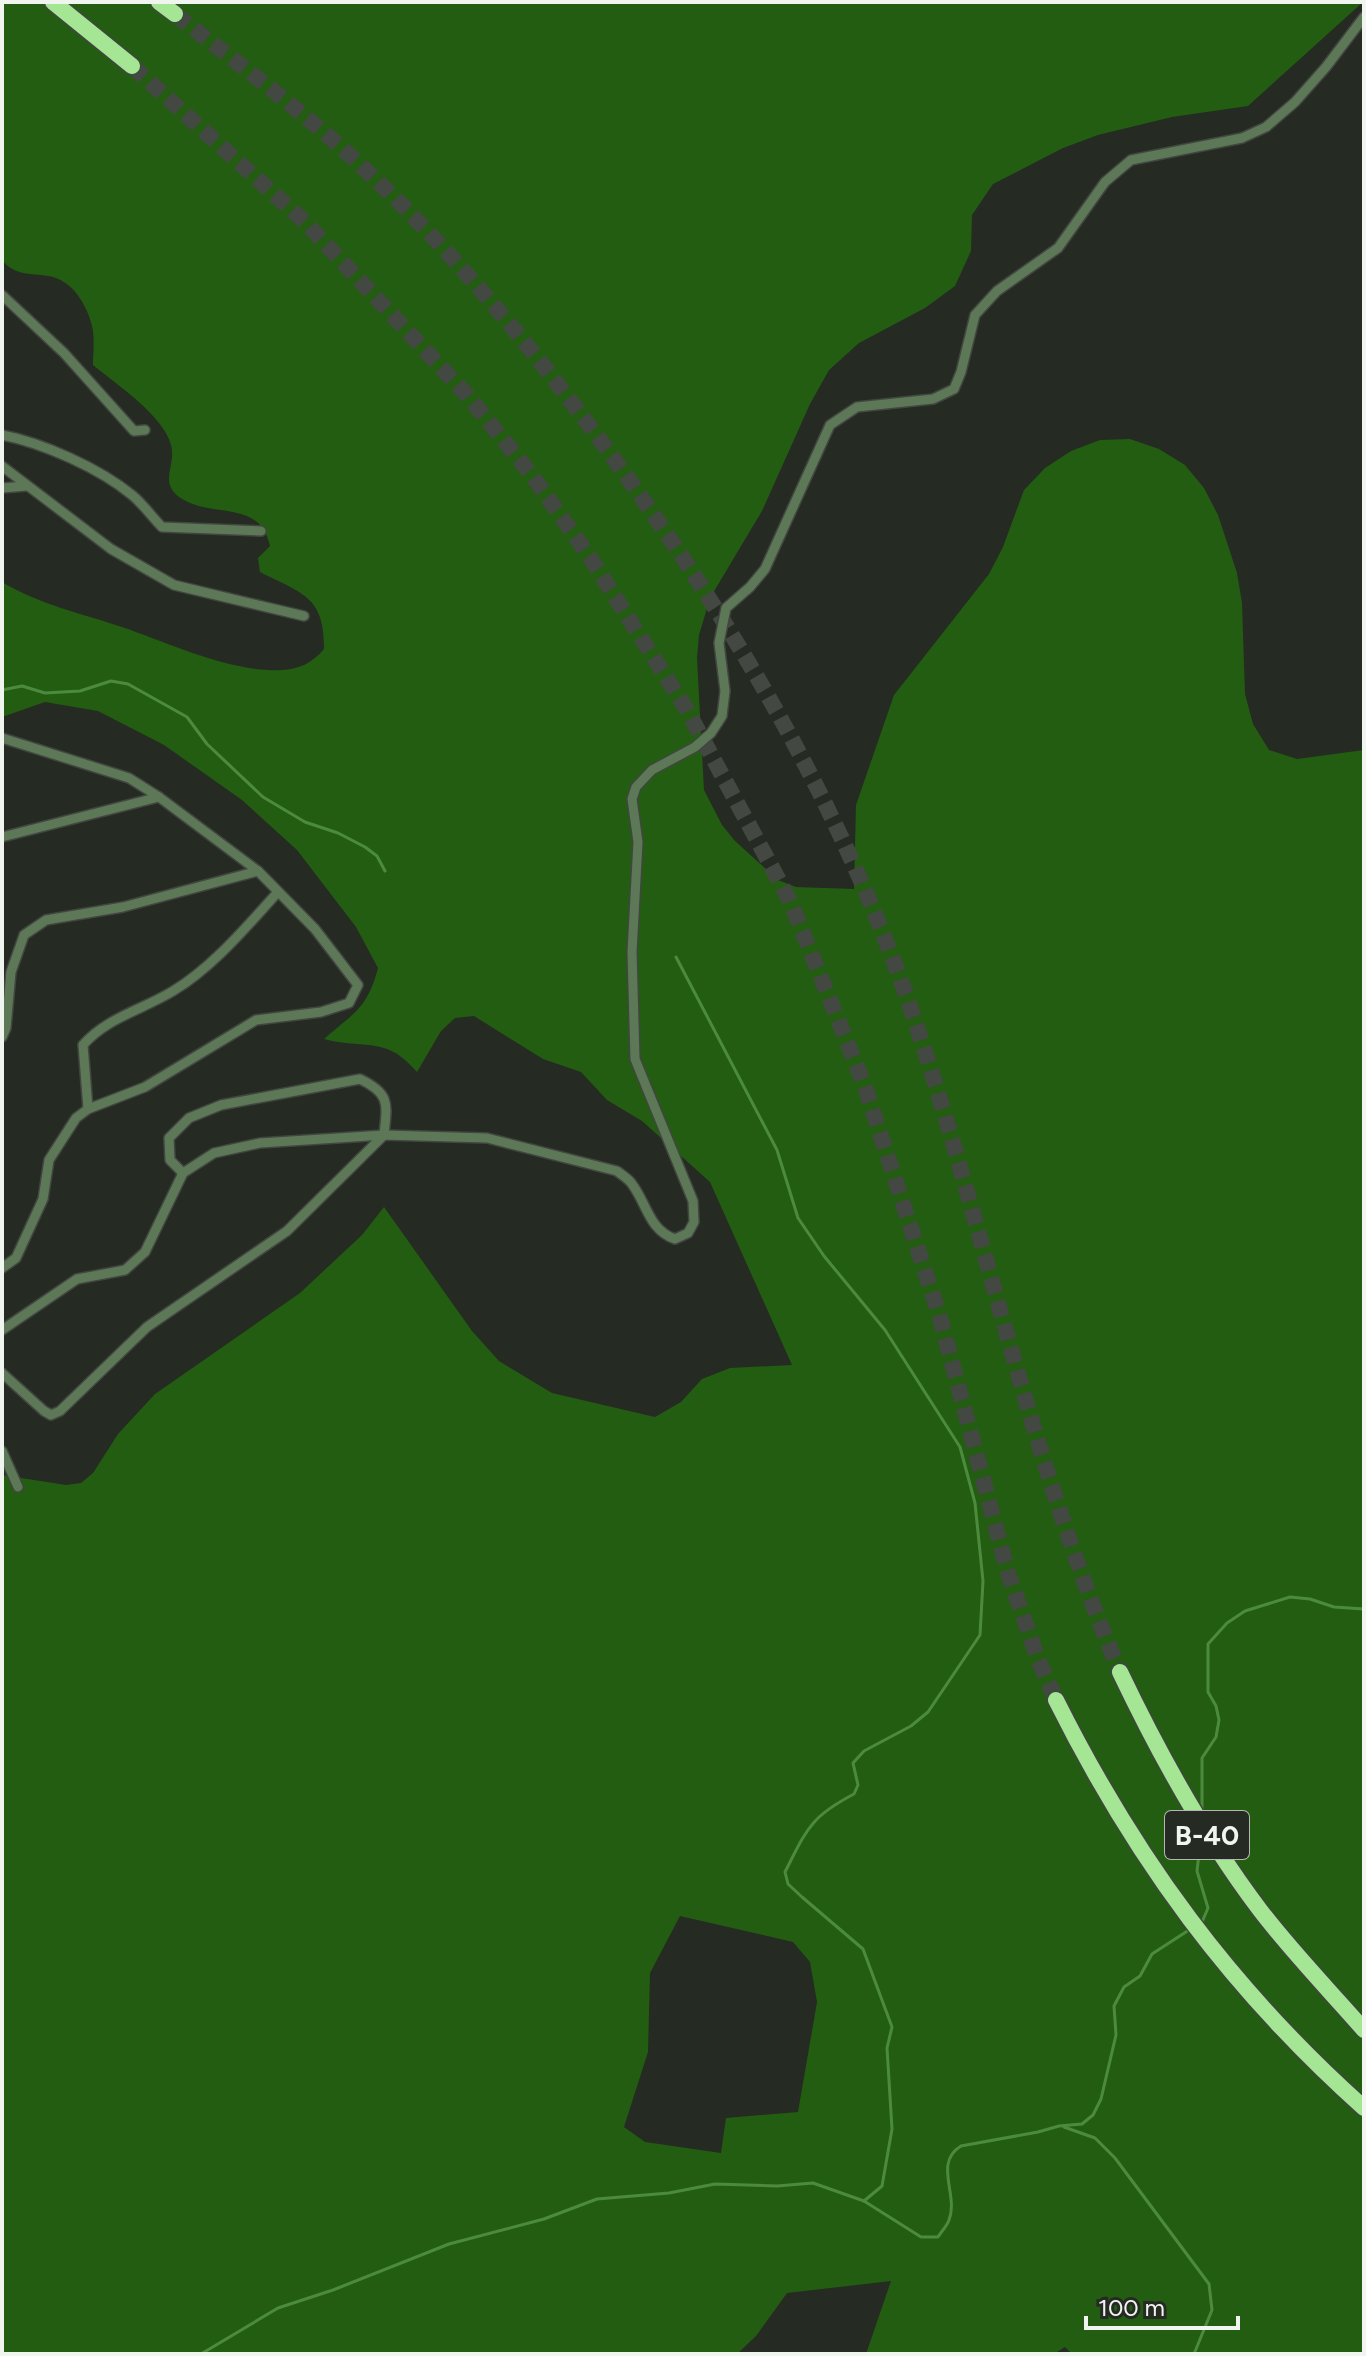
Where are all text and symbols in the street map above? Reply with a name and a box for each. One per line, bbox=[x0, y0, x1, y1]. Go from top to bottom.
road number: B-40 bbox=[1165, 1811, 1249, 1859]
scale bar bbox=[1086, 2280, 1238, 2330]
text: 100 m bbox=[1098, 2293, 1165, 2322]

